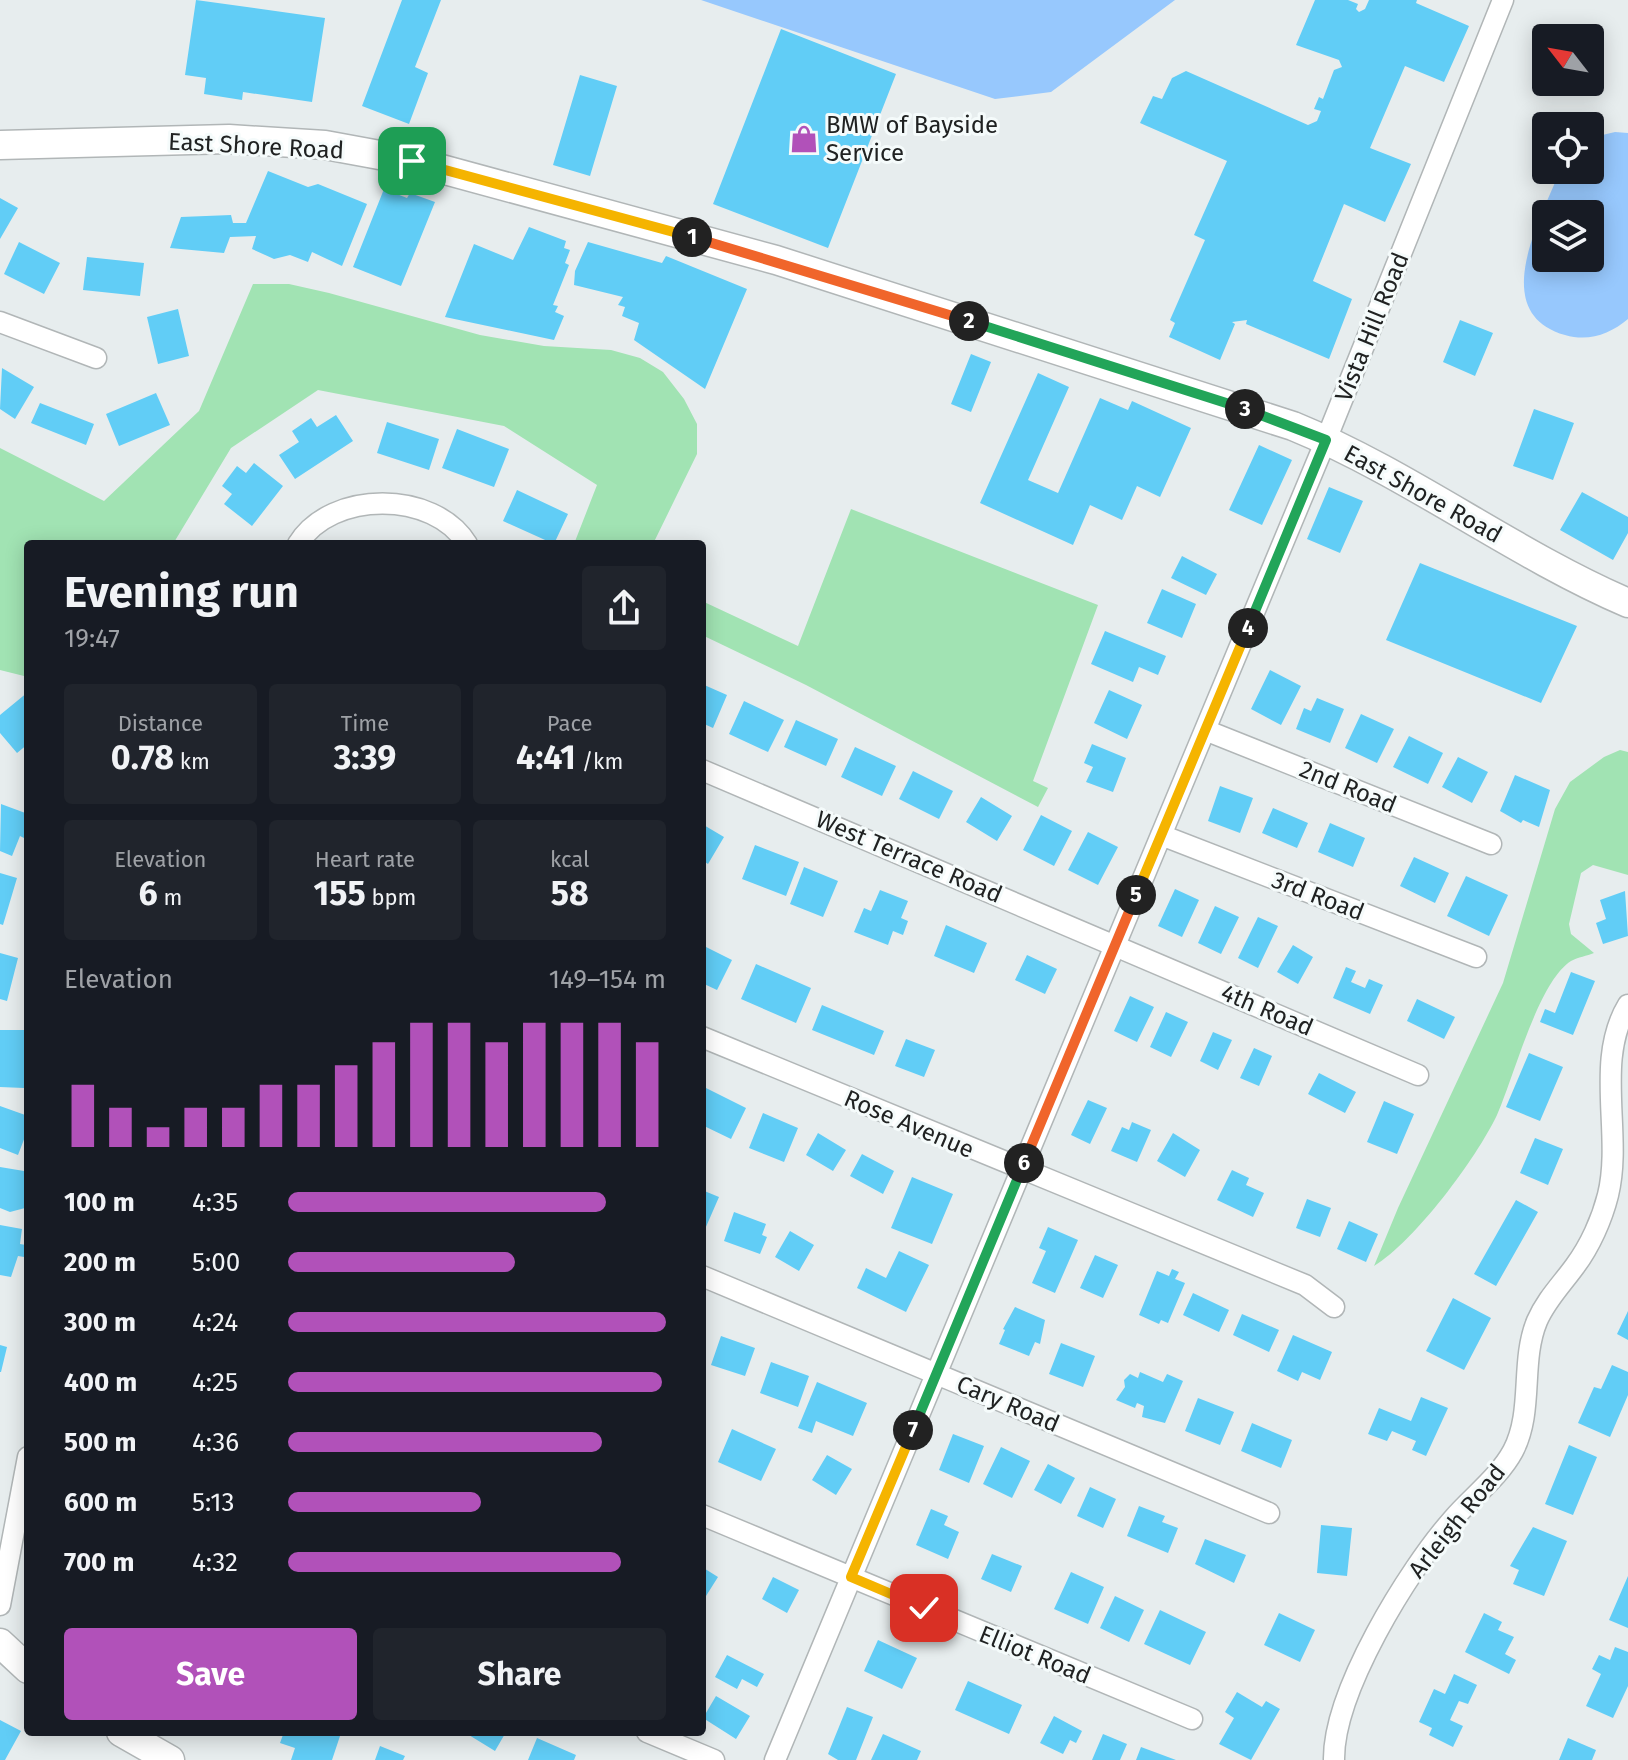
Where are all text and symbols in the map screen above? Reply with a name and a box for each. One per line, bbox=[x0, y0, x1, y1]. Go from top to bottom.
north arrow bbox=[1532, 24, 1604, 96]
map controls bbox=[1532, 24, 1604, 272]
place label: BMW of Bayside Service bbox=[826, 111, 998, 167]
button: locate bbox=[1532, 112, 1604, 184]
shop icon: BMW of Bayside Service bbox=[789, 124, 819, 154]
street label: East Shore Road bbox=[167, 127, 345, 165]
pin bbox=[378, 127, 446, 195]
icon: arrive bbox=[390, 139, 434, 183]
button: layers bbox=[1532, 200, 1604, 272]
pin: 1 bbox=[672, 217, 712, 257]
text: 1 bbox=[687, 223, 697, 250]
street label: Vista Hill Road bbox=[1329, 248, 1415, 406]
pin: 2 bbox=[949, 301, 989, 341]
text: 2 bbox=[963, 307, 975, 334]
pin: 3 bbox=[1225, 389, 1265, 429]
text: 3 bbox=[1239, 395, 1251, 422]
street label: East Shore Road bbox=[1339, 439, 1507, 549]
text: Evening run bbox=[64, 566, 299, 619]
button: share bbox=[582, 566, 666, 650]
pin: 4 bbox=[1228, 608, 1268, 648]
text: 4 bbox=[1242, 614, 1254, 641]
text: 19:47 bbox=[64, 623, 120, 654]
text: Distance bbox=[118, 710, 203, 737]
text: Time bbox=[341, 710, 389, 737]
text: Pace bbox=[547, 710, 592, 737]
text: 0.78 bbox=[111, 737, 174, 778]
text: 3:39 bbox=[334, 737, 396, 778]
text: 4:41 bbox=[516, 737, 576, 778]
text: km bbox=[174, 748, 210, 775]
text: /km bbox=[576, 748, 623, 775]
street label: 2nd Road bbox=[1295, 755, 1401, 819]
street label: West Terrace Road bbox=[812, 805, 1006, 909]
text: Elevation bbox=[114, 846, 206, 873]
text: Heart rate bbox=[315, 846, 415, 873]
text: kcal bbox=[550, 846, 589, 873]
street label: 3rd Road bbox=[1268, 866, 1368, 926]
text: 6 bbox=[138, 873, 158, 914]
text: 155 bbox=[314, 873, 366, 914]
text: 58 bbox=[551, 873, 589, 914]
pin: 5 bbox=[1116, 875, 1156, 915]
text: 5 bbox=[1130, 881, 1142, 908]
text: m bbox=[158, 884, 182, 911]
text: bpm bbox=[366, 884, 416, 911]
text: Elevation bbox=[64, 964, 173, 995]
text: 149–154 m bbox=[549, 964, 666, 995]
street label: 4th Road bbox=[1217, 978, 1317, 1042]
street label: Rose Avenue bbox=[840, 1084, 978, 1164]
pin: 6 bbox=[1004, 1143, 1044, 1183]
text: 6 bbox=[1018, 1149, 1030, 1176]
text: 100 m bbox=[64, 1187, 135, 1218]
text: 4:35 bbox=[192, 1187, 238, 1218]
text: 200 m bbox=[64, 1247, 136, 1278]
text: 5:00 bbox=[192, 1247, 240, 1278]
text: 300 m bbox=[64, 1307, 136, 1338]
text: 4:24 bbox=[192, 1307, 238, 1338]
text: 400 m bbox=[64, 1367, 137, 1398]
text: 4:25 bbox=[192, 1367, 238, 1398]
street label: Cary Road bbox=[952, 1370, 1064, 1438]
pin: 7 bbox=[893, 1410, 933, 1450]
text: 7 bbox=[908, 1416, 918, 1443]
text: 500 m bbox=[64, 1427, 137, 1458]
text: 4:36 bbox=[192, 1427, 239, 1458]
street label: Arleigh Road bbox=[1403, 1459, 1511, 1583]
text: 600 m bbox=[64, 1487, 137, 1518]
text: 5:13 bbox=[192, 1487, 234, 1518]
text: 700 m bbox=[64, 1547, 134, 1578]
text: 4:32 bbox=[192, 1547, 238, 1578]
pin bbox=[890, 1574, 958, 1642]
icon: check bbox=[902, 1586, 946, 1630]
street label: Elliot Road bbox=[975, 1620, 1095, 1690]
button: Save bbox=[64, 1628, 357, 1720]
button: Share bbox=[373, 1628, 666, 1720]

